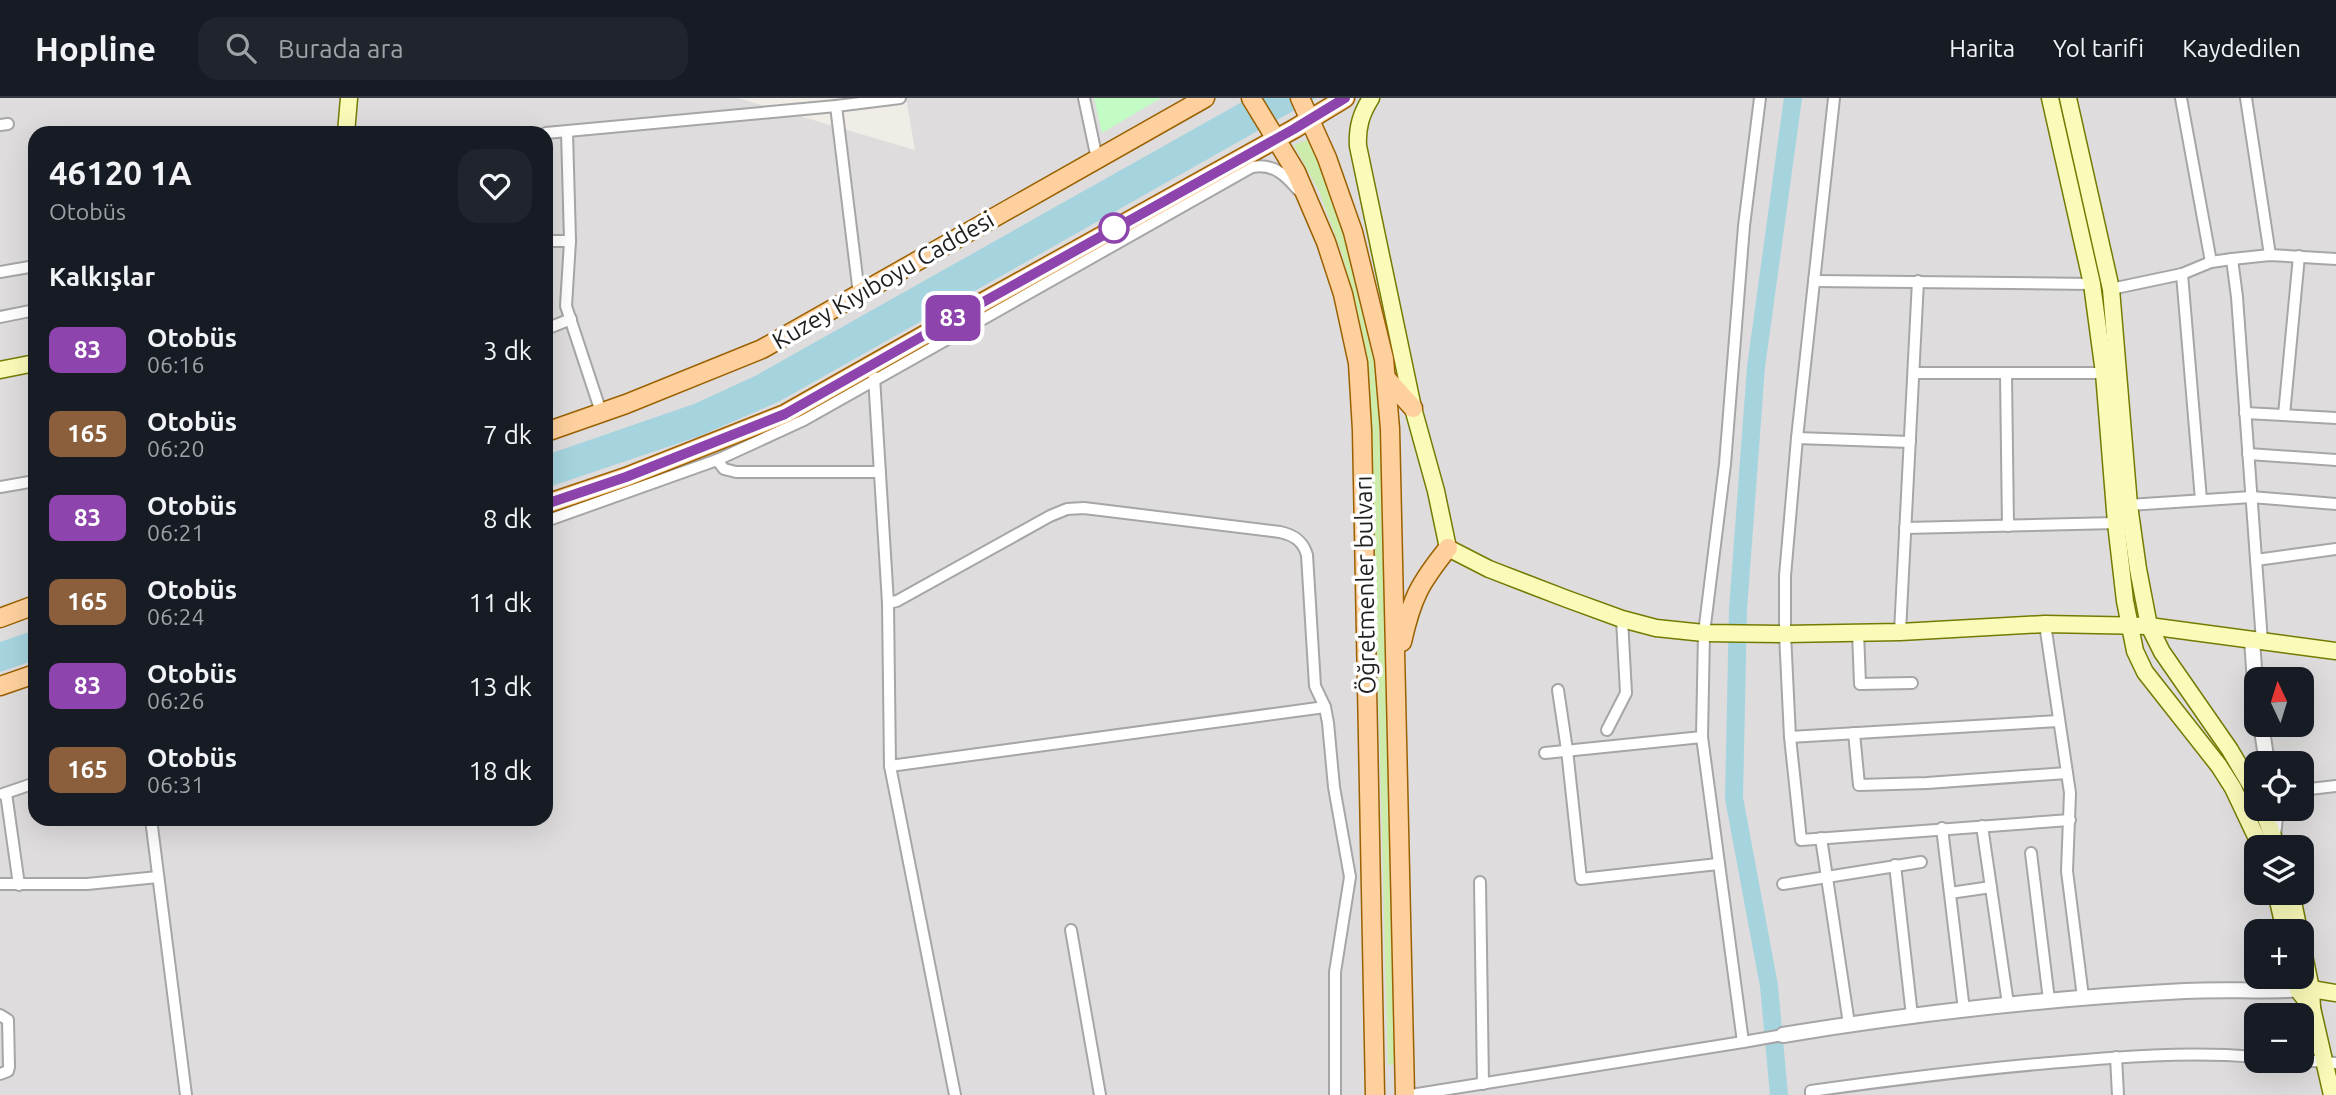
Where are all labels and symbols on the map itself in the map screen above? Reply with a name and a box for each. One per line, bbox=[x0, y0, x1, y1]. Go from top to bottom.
street label: Kuzey Kıyıboyu Caddesi bbox=[768, 206, 998, 354]
unlabelled marker bbox=[1099, 213, 1129, 243]
line badge: 83 bbox=[922, 295, 984, 341]
street label: Öğretmenler bulvarı bbox=[1350, 475, 1380, 695]
north arrow bbox=[2244, 667, 2314, 737]

